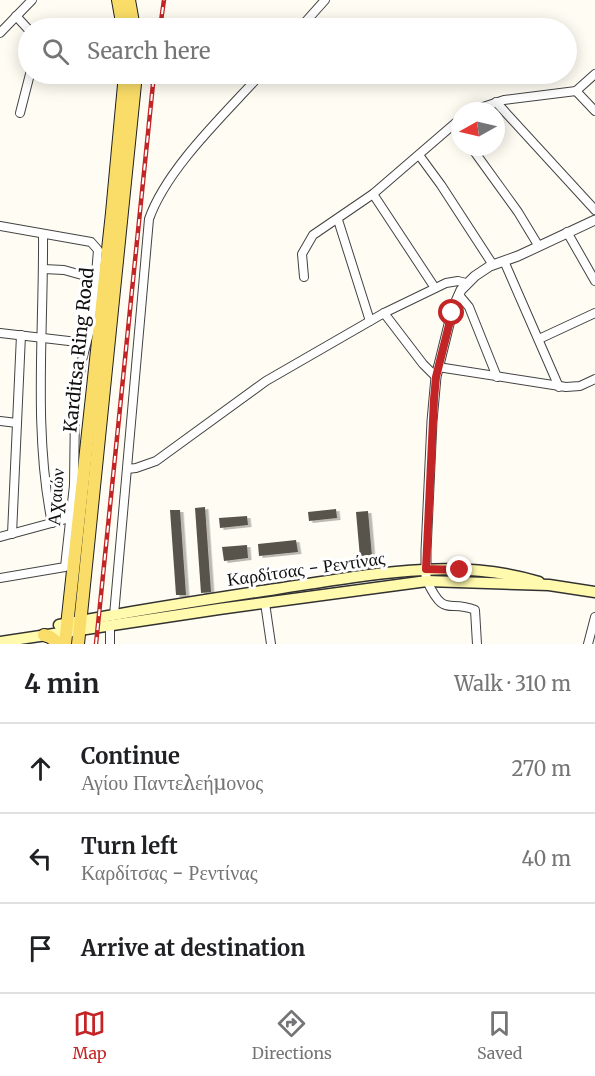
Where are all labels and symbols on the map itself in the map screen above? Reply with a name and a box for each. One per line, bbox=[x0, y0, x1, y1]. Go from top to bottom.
north arrow bbox=[451, 102, 505, 156]
street label: Karditsa Ring Road bbox=[58, 266, 99, 434]
route start bbox=[438, 299, 464, 325]
street label: Αχαιών bbox=[42, 467, 69, 527]
street label: Καρδίτσας - Ρεντίνας bbox=[226, 546, 386, 591]
route end bbox=[446, 556, 472, 582]

